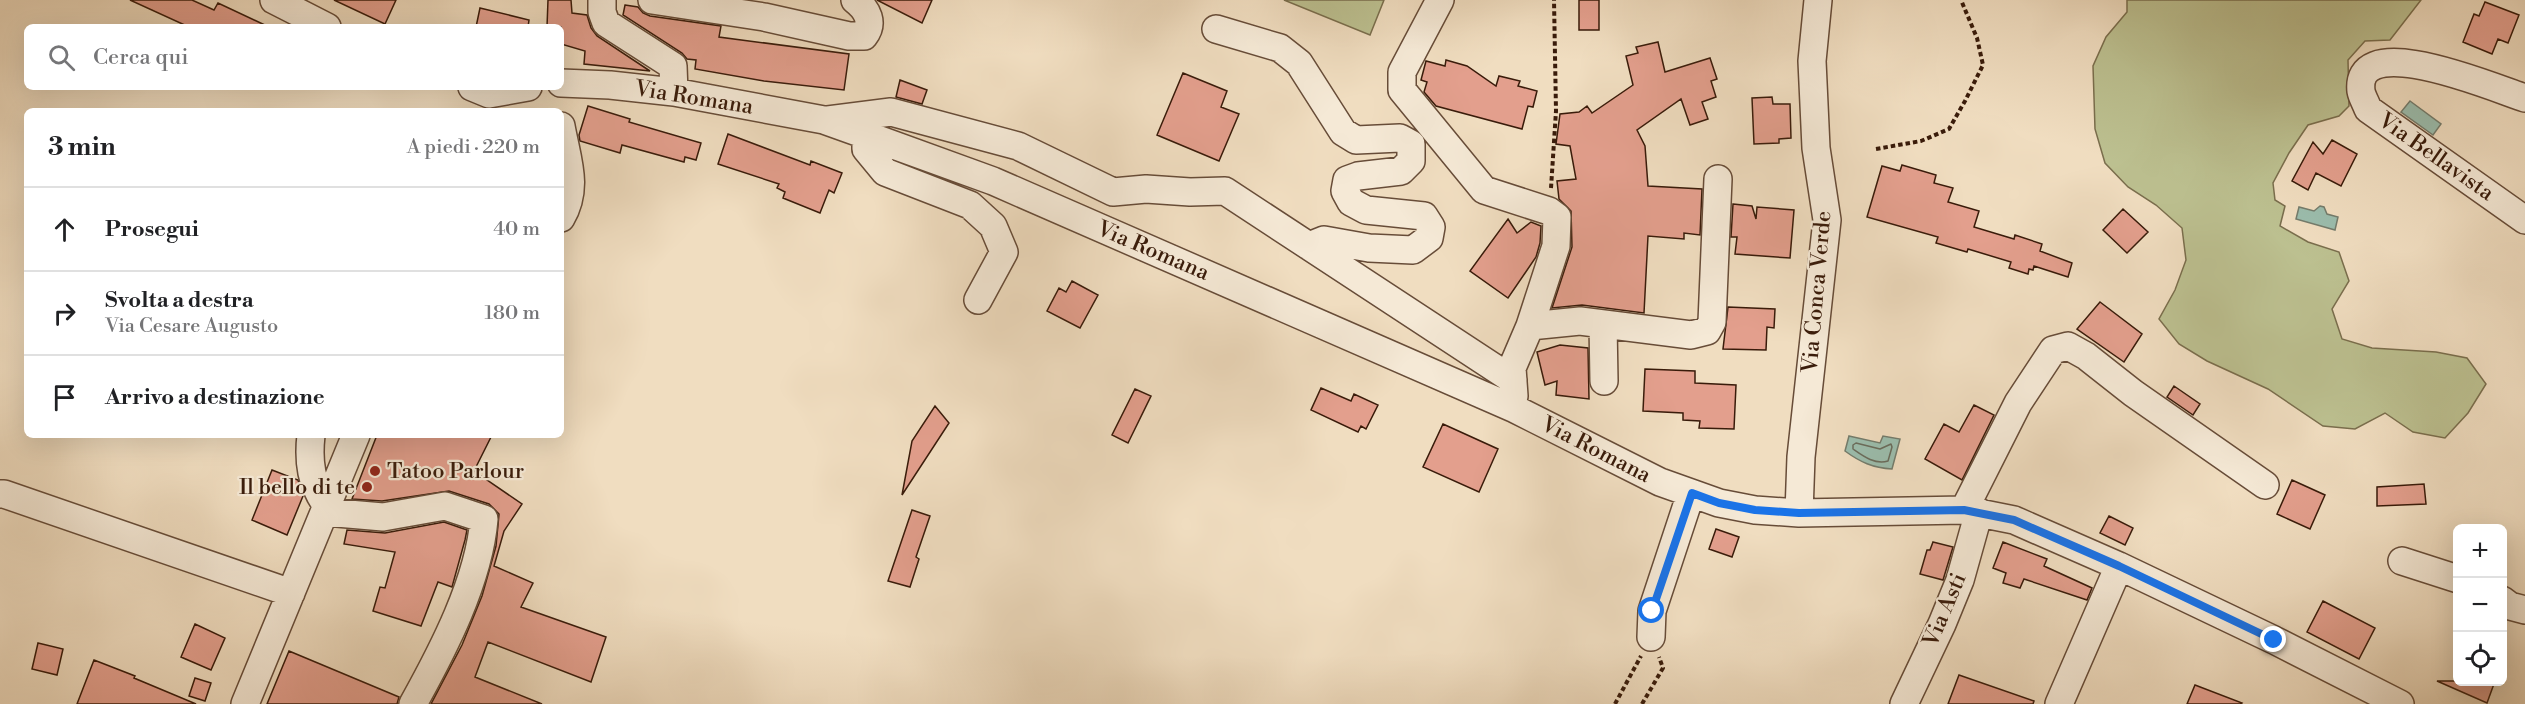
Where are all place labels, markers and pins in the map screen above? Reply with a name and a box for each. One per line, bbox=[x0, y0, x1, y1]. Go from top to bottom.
place label: Tatoo Parlour bbox=[387, 458, 524, 485]
marker: Tatoo Parlour bbox=[368, 464, 382, 478]
place label: Il bello di te bbox=[239, 474, 355, 501]
marker: Il bello di te bbox=[360, 480, 374, 494]

